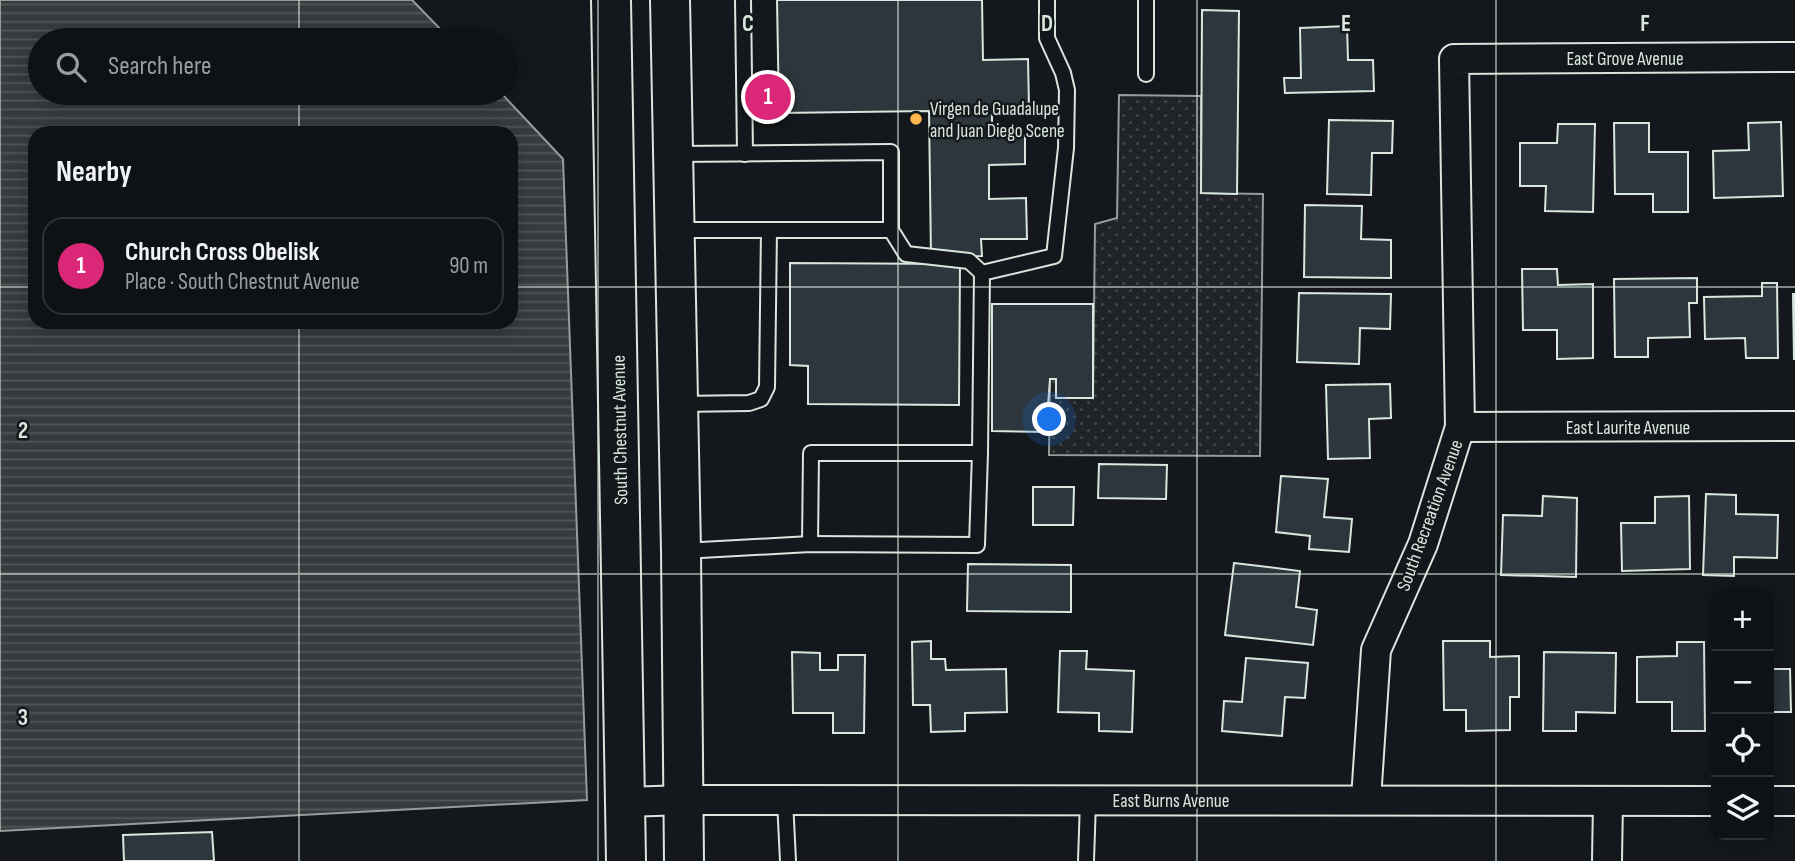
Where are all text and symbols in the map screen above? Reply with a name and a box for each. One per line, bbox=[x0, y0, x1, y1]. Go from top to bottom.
text: C bbox=[742, 10, 754, 38]
text: D bbox=[1041, 10, 1053, 38]
text: E bbox=[1341, 10, 1351, 38]
text: F bbox=[1640, 10, 1650, 38]
search box bbox=[28, 28, 518, 105]
icon: search bbox=[52, 48, 90, 86]
street label: East Grove Avenue bbox=[1566, 48, 1684, 71]
text: Search here bbox=[108, 51, 211, 82]
pin: 1 bbox=[745, 71, 791, 123]
place label: Virgen de Guadalupe and Juan Diego Scene bbox=[930, 98, 1065, 143]
marker: Virgen de Guadalupe and Juan Diego Scene bbox=[908, 111, 924, 127]
text: Nearby bbox=[56, 154, 132, 190]
text: Church Cross Obelisk bbox=[125, 237, 320, 268]
text: 1 bbox=[76, 252, 86, 280]
text: 90 m bbox=[449, 252, 488, 280]
text: Place · South Chestnut Avenue bbox=[125, 268, 360, 296]
street label: South Chestnut Avenue bbox=[608, 355, 633, 505]
your location bbox=[1032, 402, 1066, 436]
text: 2 bbox=[18, 417, 28, 445]
street label: East Laurite Avenue bbox=[1566, 417, 1690, 440]
street label: South Recreation Avenue bbox=[1392, 437, 1468, 594]
map controls bbox=[1711, 588, 1774, 840]
button: + bbox=[1711, 588, 1774, 651]
button: − bbox=[1711, 651, 1774, 714]
text: 3 bbox=[18, 704, 28, 732]
button: locate bbox=[1711, 714, 1774, 777]
button: layers bbox=[1711, 777, 1774, 840]
street label: East Burns Avenue bbox=[1113, 790, 1229, 813]

